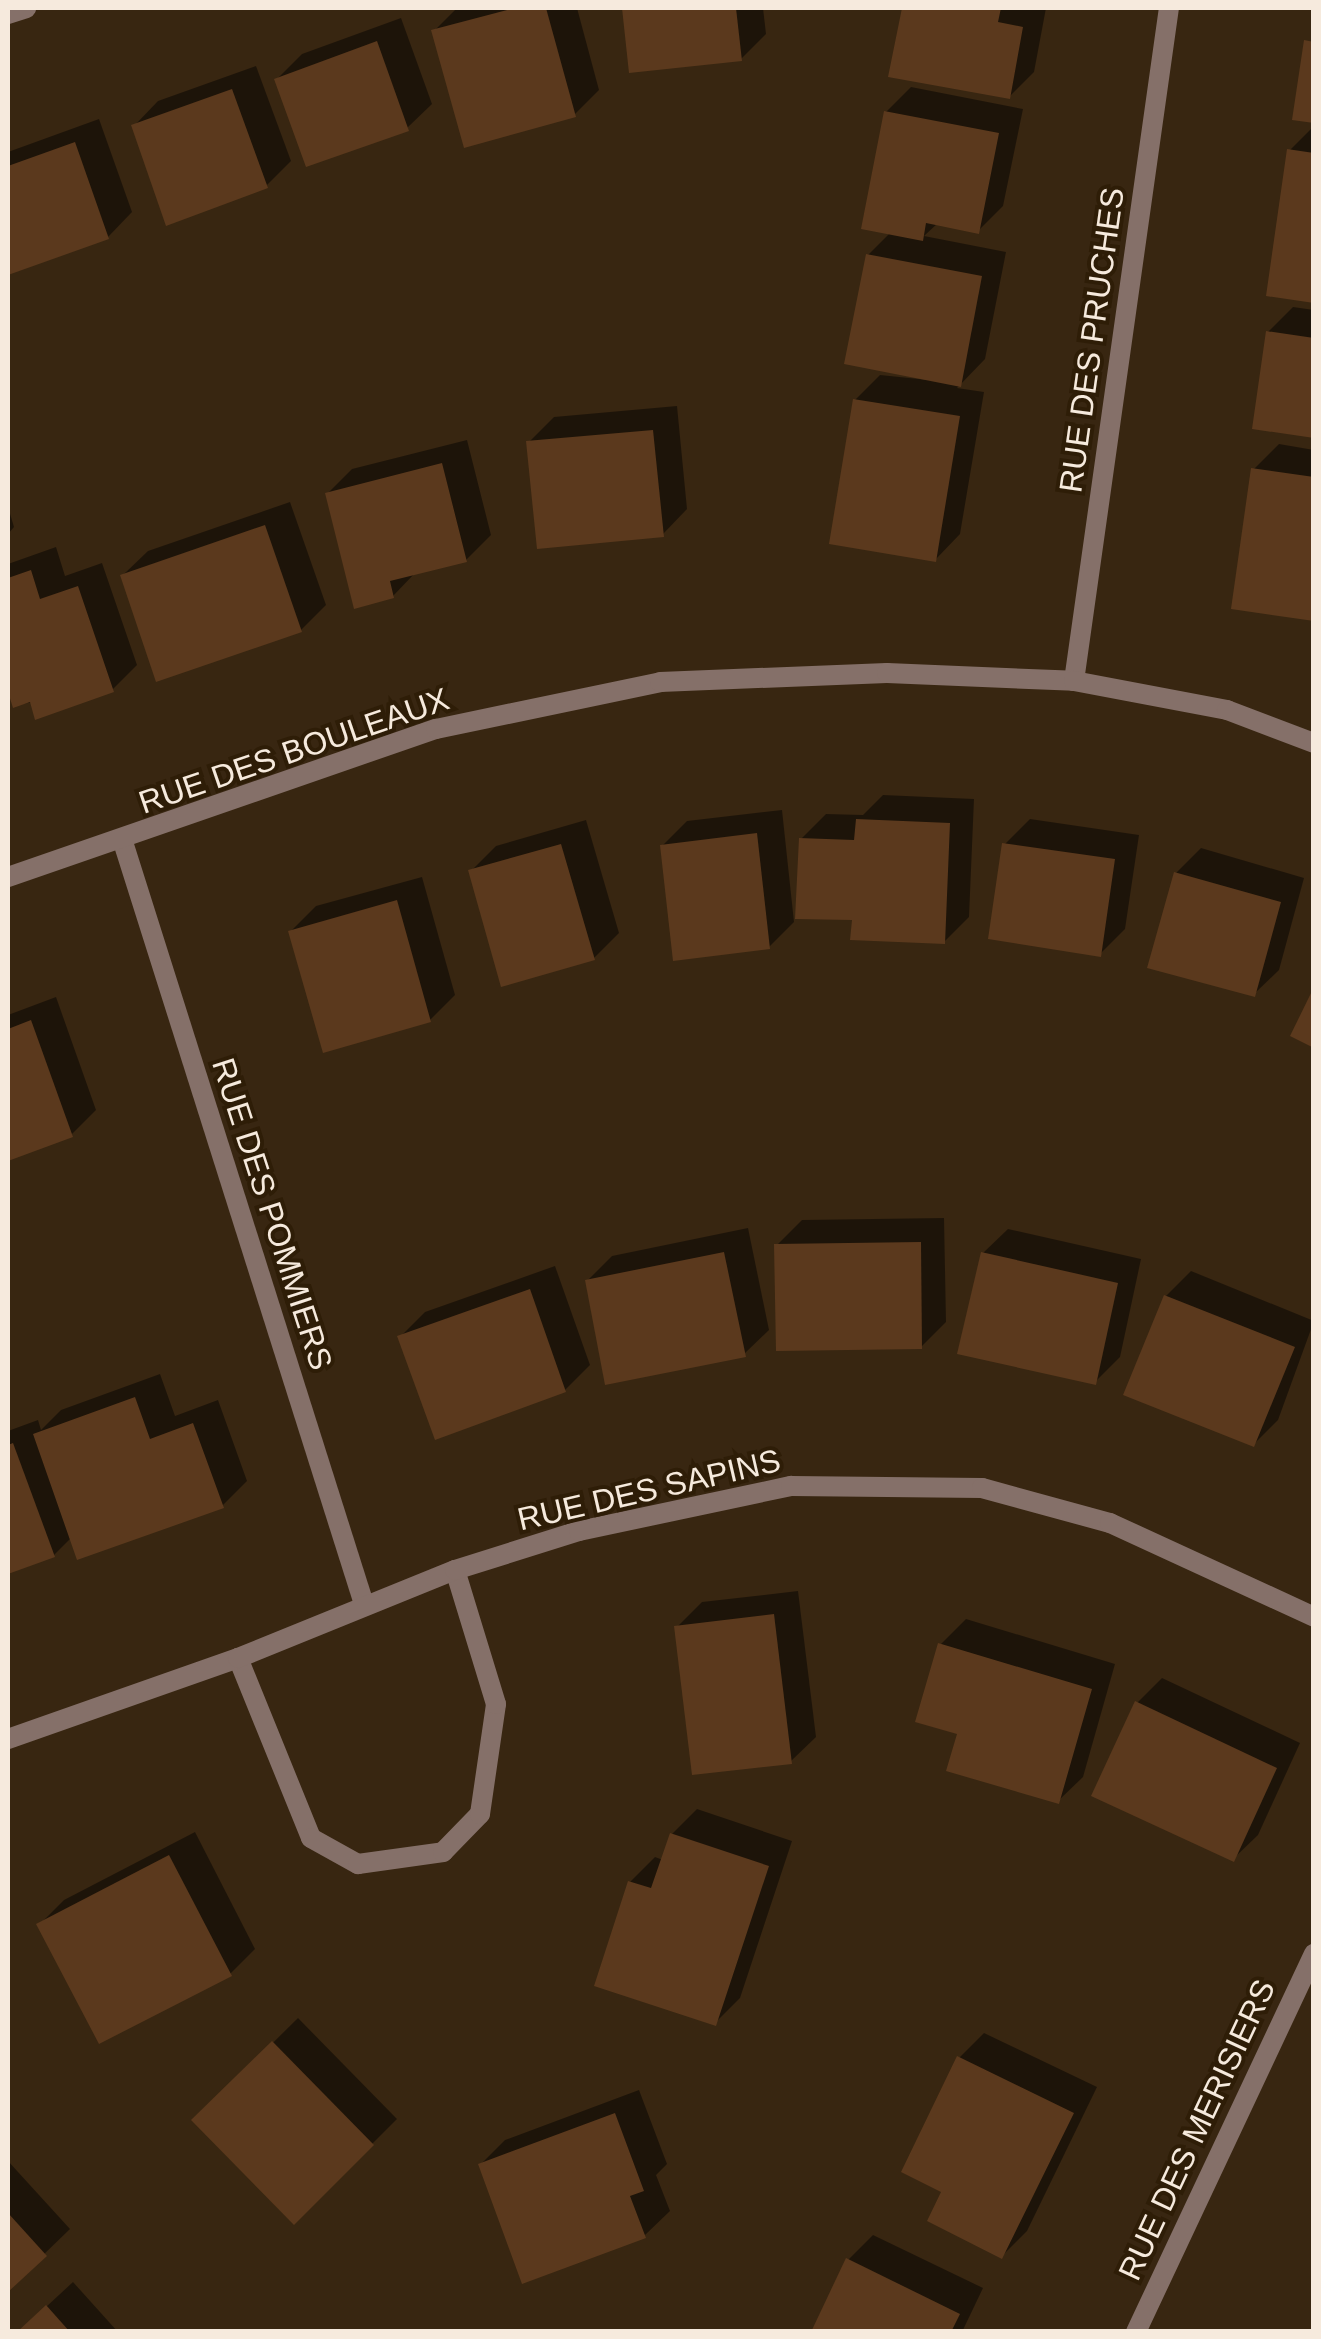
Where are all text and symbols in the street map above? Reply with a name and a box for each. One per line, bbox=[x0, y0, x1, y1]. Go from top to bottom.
street label: RUE DES PRUCHES bbox=[1052, 185, 1132, 495]
street label: RUE DES BOULEAUX bbox=[134, 680, 454, 822]
street label: RUE DES POMMIERS bbox=[203, 1053, 341, 1375]
street label: RUE DES SAPINS bbox=[514, 1441, 784, 1539]
street label: RUE DES MERISIERS bbox=[1110, 1974, 1284, 2286]

